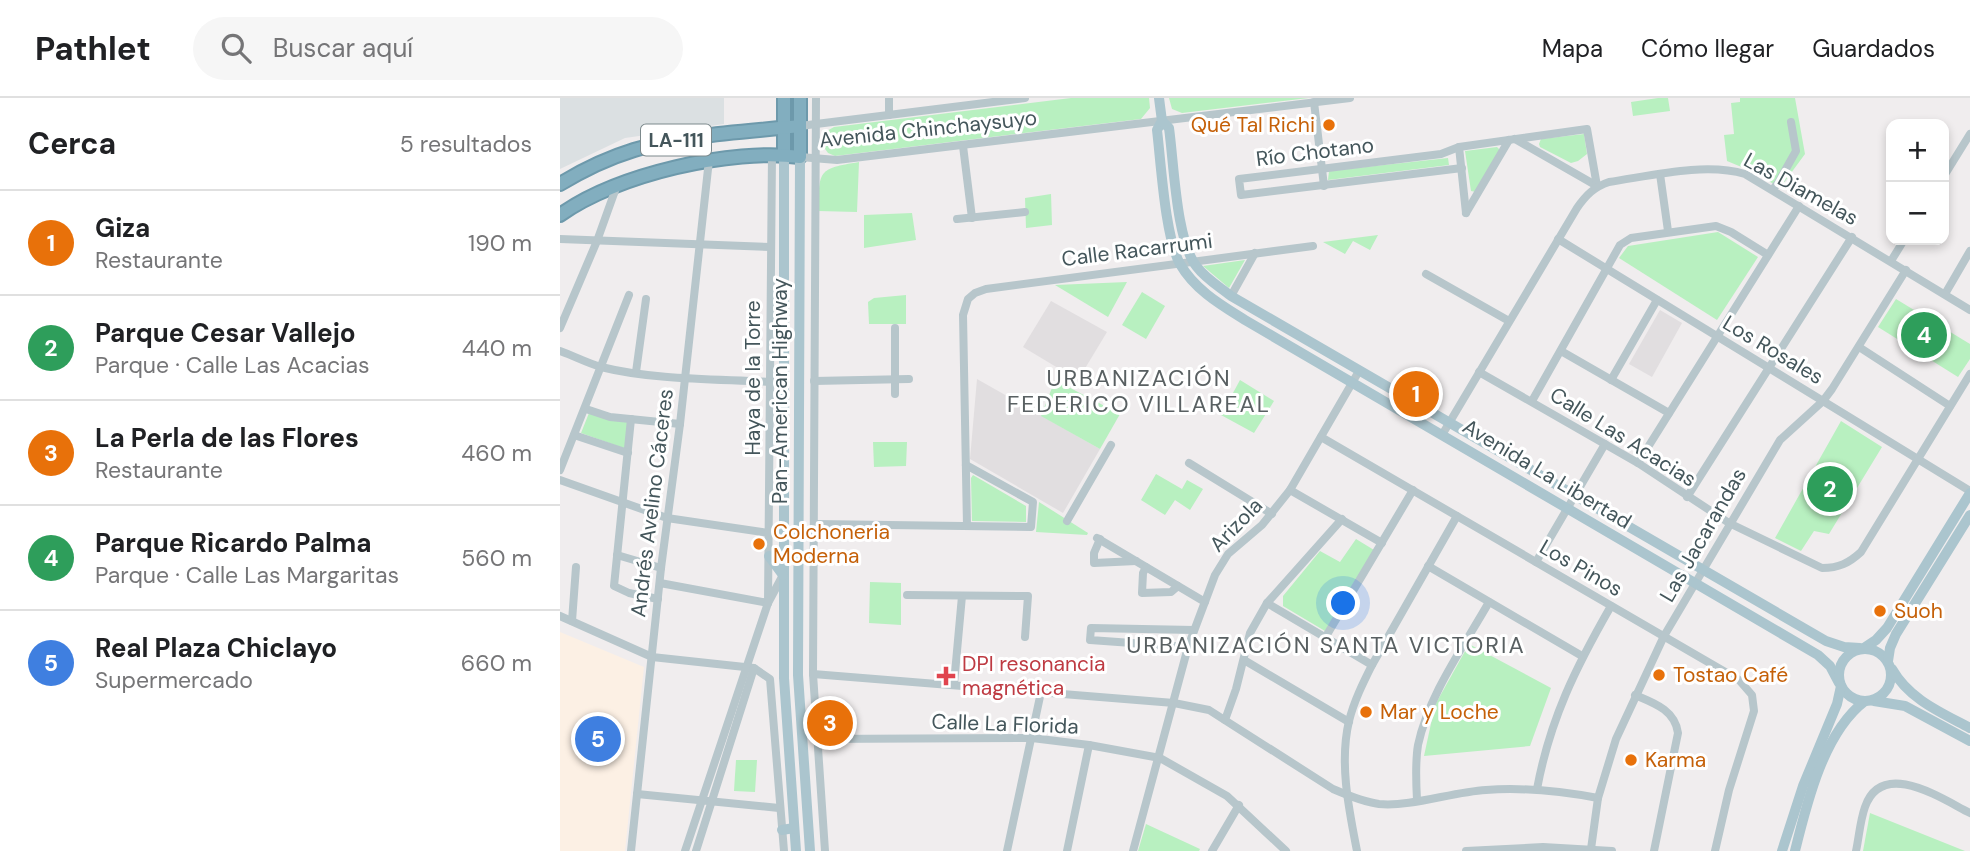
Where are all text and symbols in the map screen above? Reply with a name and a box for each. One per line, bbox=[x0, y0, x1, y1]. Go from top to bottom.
search box bbox=[193, 17, 683, 80]
text: Pathlet bbox=[35, 27, 151, 70]
icon: search bbox=[217, 29, 255, 67]
text: Buscar aquí bbox=[273, 31, 413, 65]
text: Mapa bbox=[1542, 33, 1603, 64]
text: Cómo llegar bbox=[1641, 33, 1774, 64]
text: Guardados bbox=[1812, 33, 1935, 64]
street label: Avenida Chinchaysuyo bbox=[818, 104, 1038, 154]
place label: Qué Tal Richi bbox=[1191, 111, 1315, 139]
marker: Qué Tal Richi bbox=[1321, 117, 1337, 133]
map controls bbox=[1886, 119, 1949, 245]
button: + bbox=[1886, 119, 1949, 182]
text: Cerca bbox=[28, 124, 116, 163]
road number: LA-111 bbox=[641, 124, 711, 156]
text: 5 resultados bbox=[400, 129, 532, 159]
street label: Río Chotano bbox=[1254, 131, 1376, 173]
street label: Las Diamelas bbox=[1739, 146, 1863, 232]
button: − bbox=[1886, 182, 1949, 245]
text: Giza bbox=[95, 211, 150, 245]
street label: Calle Racarrumi bbox=[1060, 227, 1214, 273]
text: 1 bbox=[47, 228, 55, 258]
text: 190 m bbox=[468, 228, 532, 258]
text: Restaurante bbox=[95, 245, 223, 275]
street label: Pan-American Highway bbox=[766, 278, 794, 504]
street label: Haya de la Torre bbox=[739, 300, 767, 456]
street label: Los Rosales bbox=[1718, 309, 1828, 391]
pin: 4 bbox=[1901, 309, 1947, 361]
text: Parque Cesar Vallejo bbox=[95, 316, 356, 350]
text: 2 bbox=[44, 333, 58, 363]
text: 440 m bbox=[462, 333, 532, 363]
text: Parque · Calle Las Acacias bbox=[95, 350, 370, 380]
district label: URBANIZACIÓN FEDERICO VILLAREAL bbox=[1007, 363, 1271, 419]
pin: 1 bbox=[1393, 368, 1439, 420]
street label: Calle Las Acacias bbox=[1544, 381, 1702, 493]
street label: Andrés Avelino Cáceres bbox=[624, 387, 680, 619]
street label: Avenida La Libertad bbox=[1457, 412, 1637, 536]
text: La Perla de las Flores bbox=[95, 421, 359, 455]
text: 3 bbox=[44, 438, 58, 468]
text: 460 m bbox=[461, 438, 532, 468]
text: Restaurante bbox=[95, 455, 223, 485]
street label: Las Jacarandas bbox=[1653, 463, 1753, 607]
pin: 2 bbox=[1807, 463, 1853, 515]
street label: Arizola bbox=[1203, 492, 1269, 558]
place label: Colchoneria Moderna bbox=[773, 518, 890, 570]
text: Parque Ricardo Palma bbox=[95, 526, 372, 560]
street label: Los Pinos bbox=[1534, 533, 1628, 603]
marker: Colchoneria Moderna bbox=[751, 536, 767, 552]
text: 4 bbox=[44, 543, 58, 573]
text: 560 m bbox=[461, 543, 532, 573]
text: Parque · Calle Las Margaritas bbox=[95, 560, 399, 590]
your location bbox=[1326, 586, 1360, 620]
place label: Suoh bbox=[1894, 597, 1943, 625]
marker: Suoh bbox=[1872, 603, 1888, 619]
district label: URBANIZACIÓN SANTA VICTORIA bbox=[1126, 630, 1526, 660]
text: Real Plaza Chiclayo bbox=[95, 631, 337, 665]
text: 5 bbox=[44, 648, 58, 678]
text: 660 m bbox=[461, 648, 532, 678]
place label: DPI resonancia magnética bbox=[962, 650, 1105, 702]
place label: Tostao Café bbox=[1673, 661, 1788, 689]
text: Supermercado bbox=[95, 665, 253, 695]
marker: DPI resonancia magnética bbox=[936, 666, 956, 686]
marker: Tostao Café bbox=[1651, 667, 1667, 683]
pin: 3 bbox=[807, 697, 853, 749]
place label: Mar y Loche bbox=[1380, 698, 1499, 726]
marker: Mar y Loche bbox=[1358, 704, 1374, 720]
street label: Calle La Florida bbox=[931, 707, 1079, 741]
pin: 5 bbox=[575, 713, 621, 765]
place label: Karma bbox=[1645, 746, 1706, 774]
marker: Karma bbox=[1623, 752, 1639, 768]

